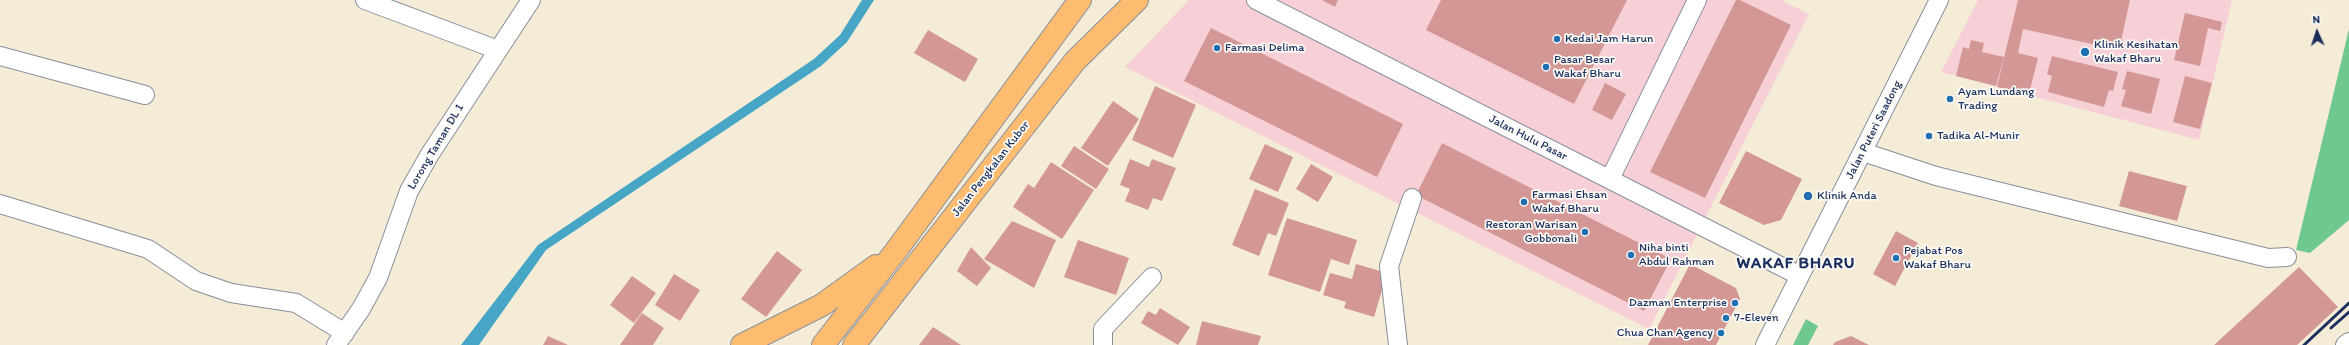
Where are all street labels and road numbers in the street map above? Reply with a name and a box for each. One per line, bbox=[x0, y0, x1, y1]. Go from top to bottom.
street label: Jalan Puteri Saadong bbox=[1843, 78, 1905, 182]
street label: Lorong Taman DL 1 bbox=[405, 102, 467, 192]
street label: Jalan Hulu Pasar bbox=[1486, 112, 1570, 164]
street label: Jalan Pengkalan Kubor bbox=[949, 118, 1033, 220]

